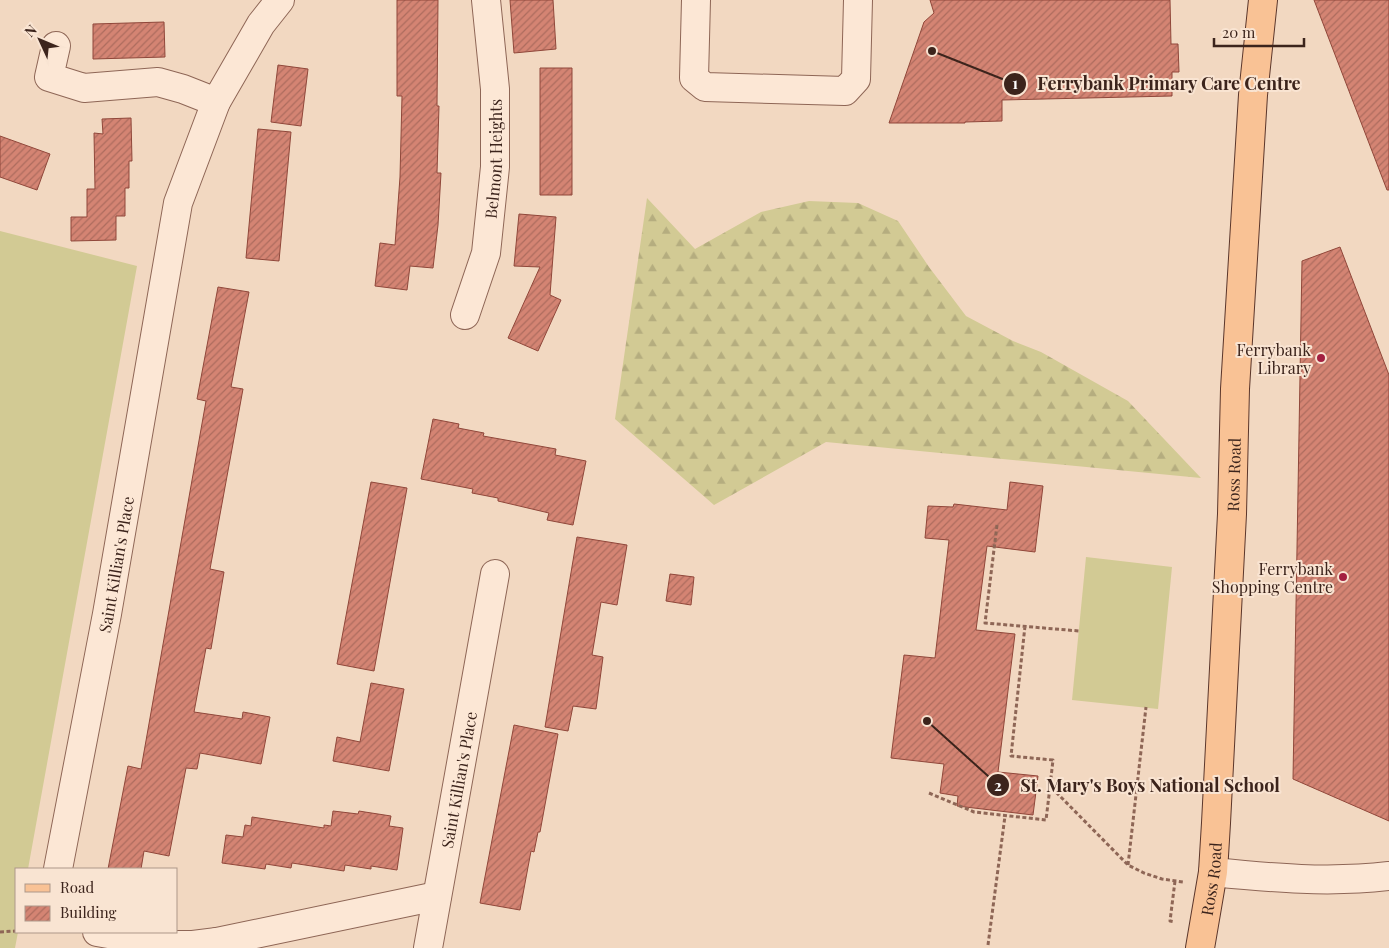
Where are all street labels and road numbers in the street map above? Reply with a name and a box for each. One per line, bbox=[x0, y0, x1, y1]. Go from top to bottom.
street label: Belmont Heights bbox=[479, 99, 506, 220]
street label: Ross Road bbox=[1222, 437, 1244, 512]
street label: Saint Killian's Place bbox=[93, 494, 138, 634]
street label: Saint Killian's Place bbox=[436, 710, 481, 850]
street label: Ross Road bbox=[1195, 842, 1225, 917]

